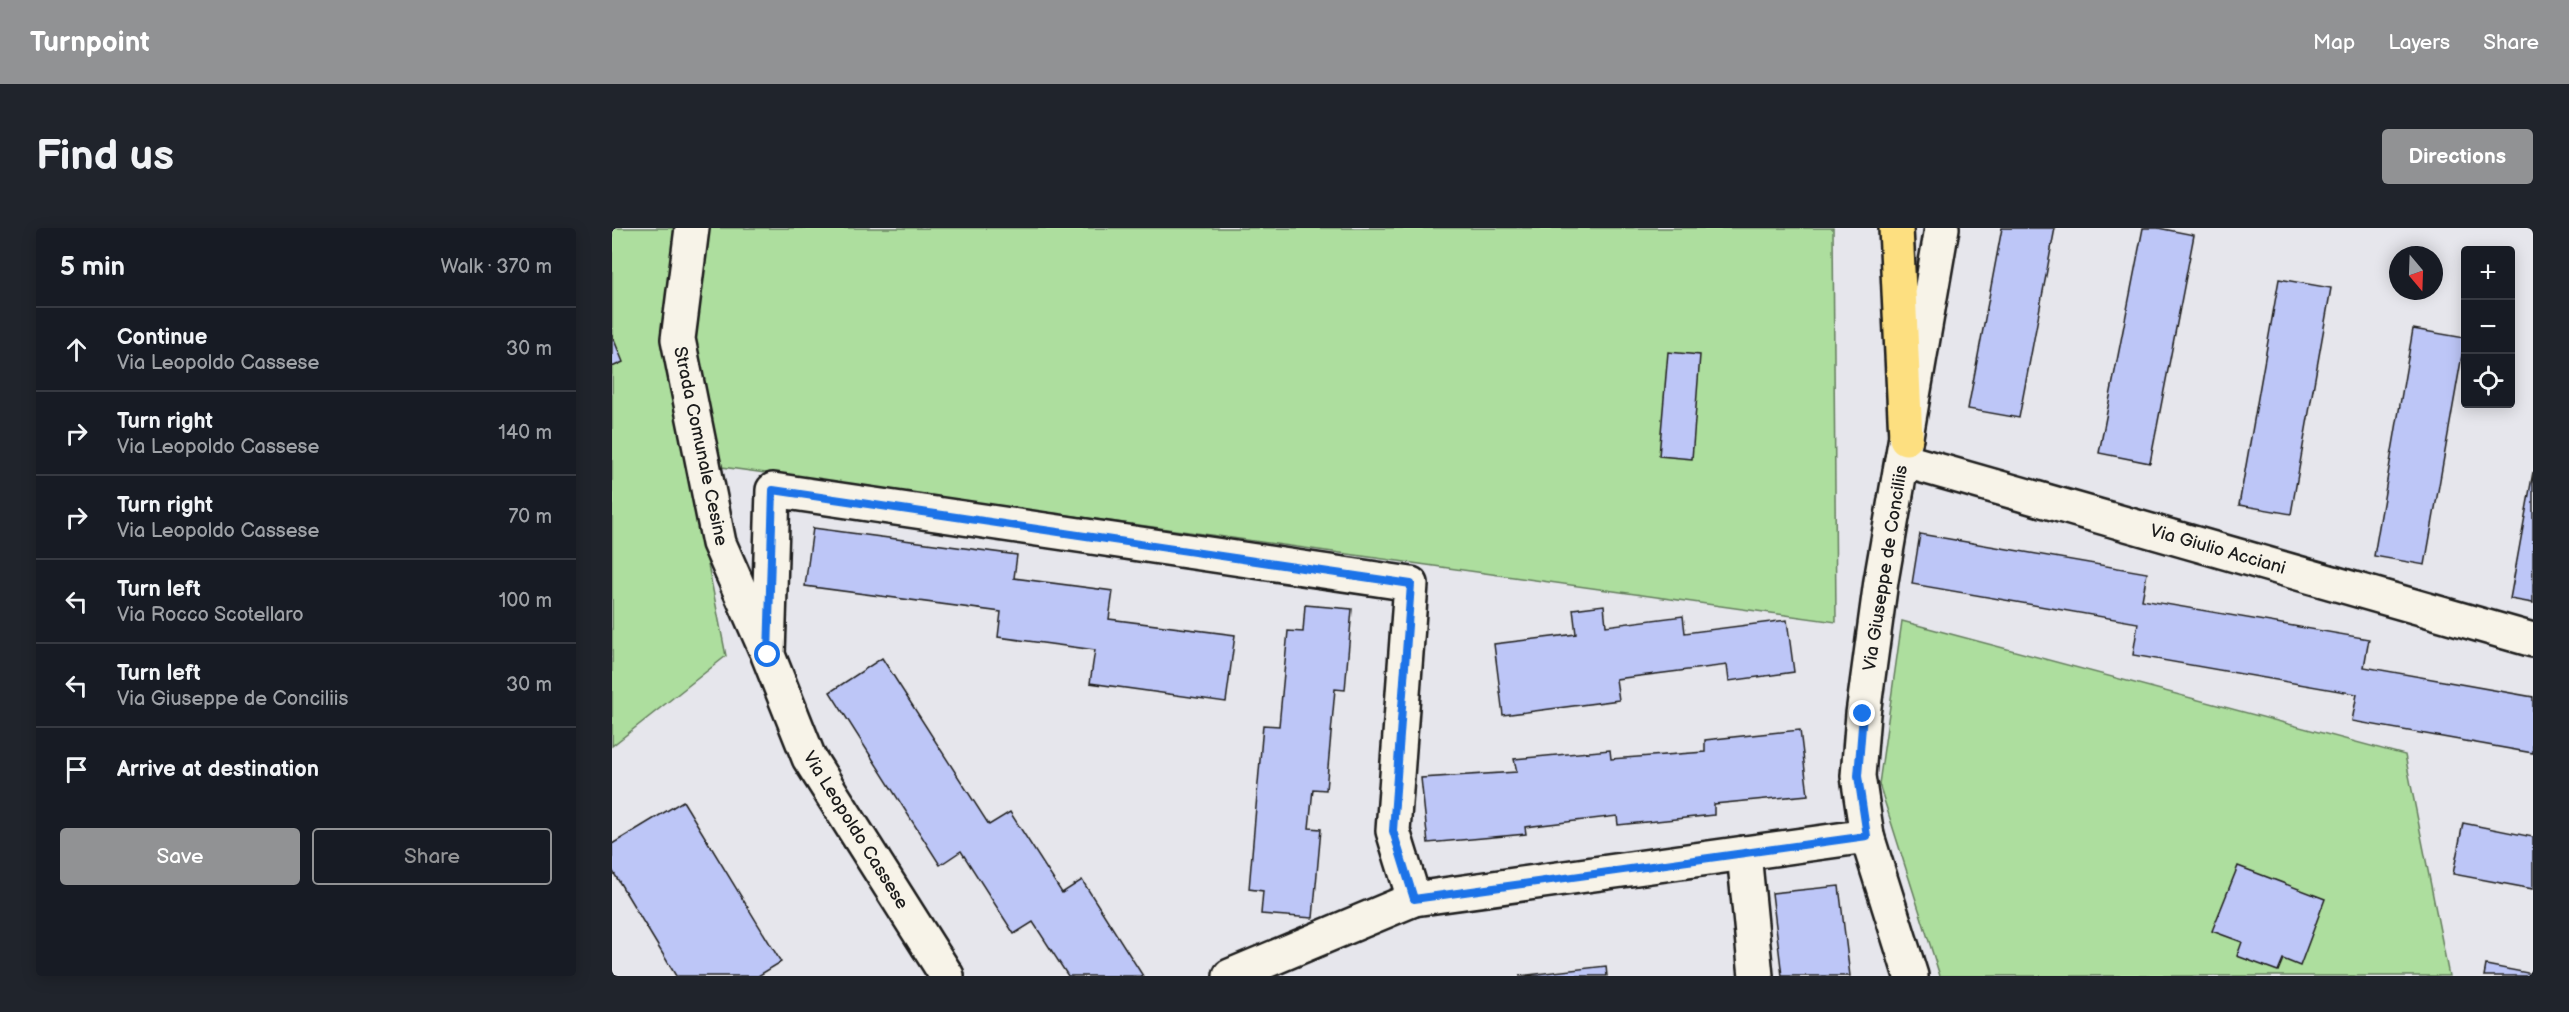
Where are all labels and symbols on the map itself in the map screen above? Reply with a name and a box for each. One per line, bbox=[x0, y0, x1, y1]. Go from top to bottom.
north arrow bbox=[2389, 246, 2443, 300]
street label: Strada Comunale Cesine bbox=[669, 345, 732, 548]
street label: Via Giuseppe de Conciliis bbox=[1859, 463, 1912, 673]
street label: Via Giulio Acciani bbox=[2148, 520, 2288, 579]
route start bbox=[754, 641, 780, 667]
route end bbox=[1849, 700, 1875, 726]
street label: Via Leopoldo Cassese bbox=[798, 747, 913, 913]

